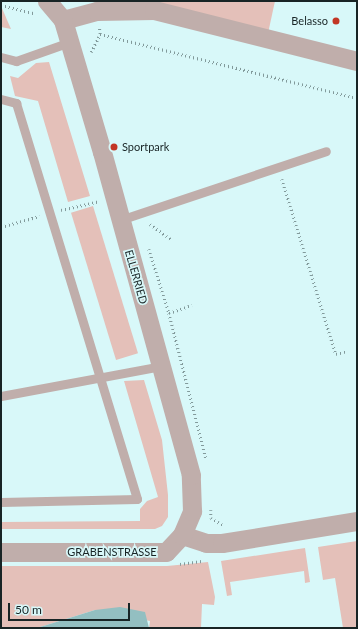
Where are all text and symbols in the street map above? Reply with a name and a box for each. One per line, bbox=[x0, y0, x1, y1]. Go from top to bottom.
place label: Belasso bbox=[291, 14, 328, 28]
marker: Belasso bbox=[331, 16, 341, 26]
place label: Sportpark bbox=[122, 140, 169, 154]
marker: Sportpark bbox=[109, 142, 119, 152]
street label: ELLERRIED bbox=[122, 248, 150, 306]
street label: GRABENSTRASSE bbox=[67, 545, 157, 559]
scale bar bbox=[10, 595, 132, 621]
text: 50 m bbox=[15, 602, 42, 617]

